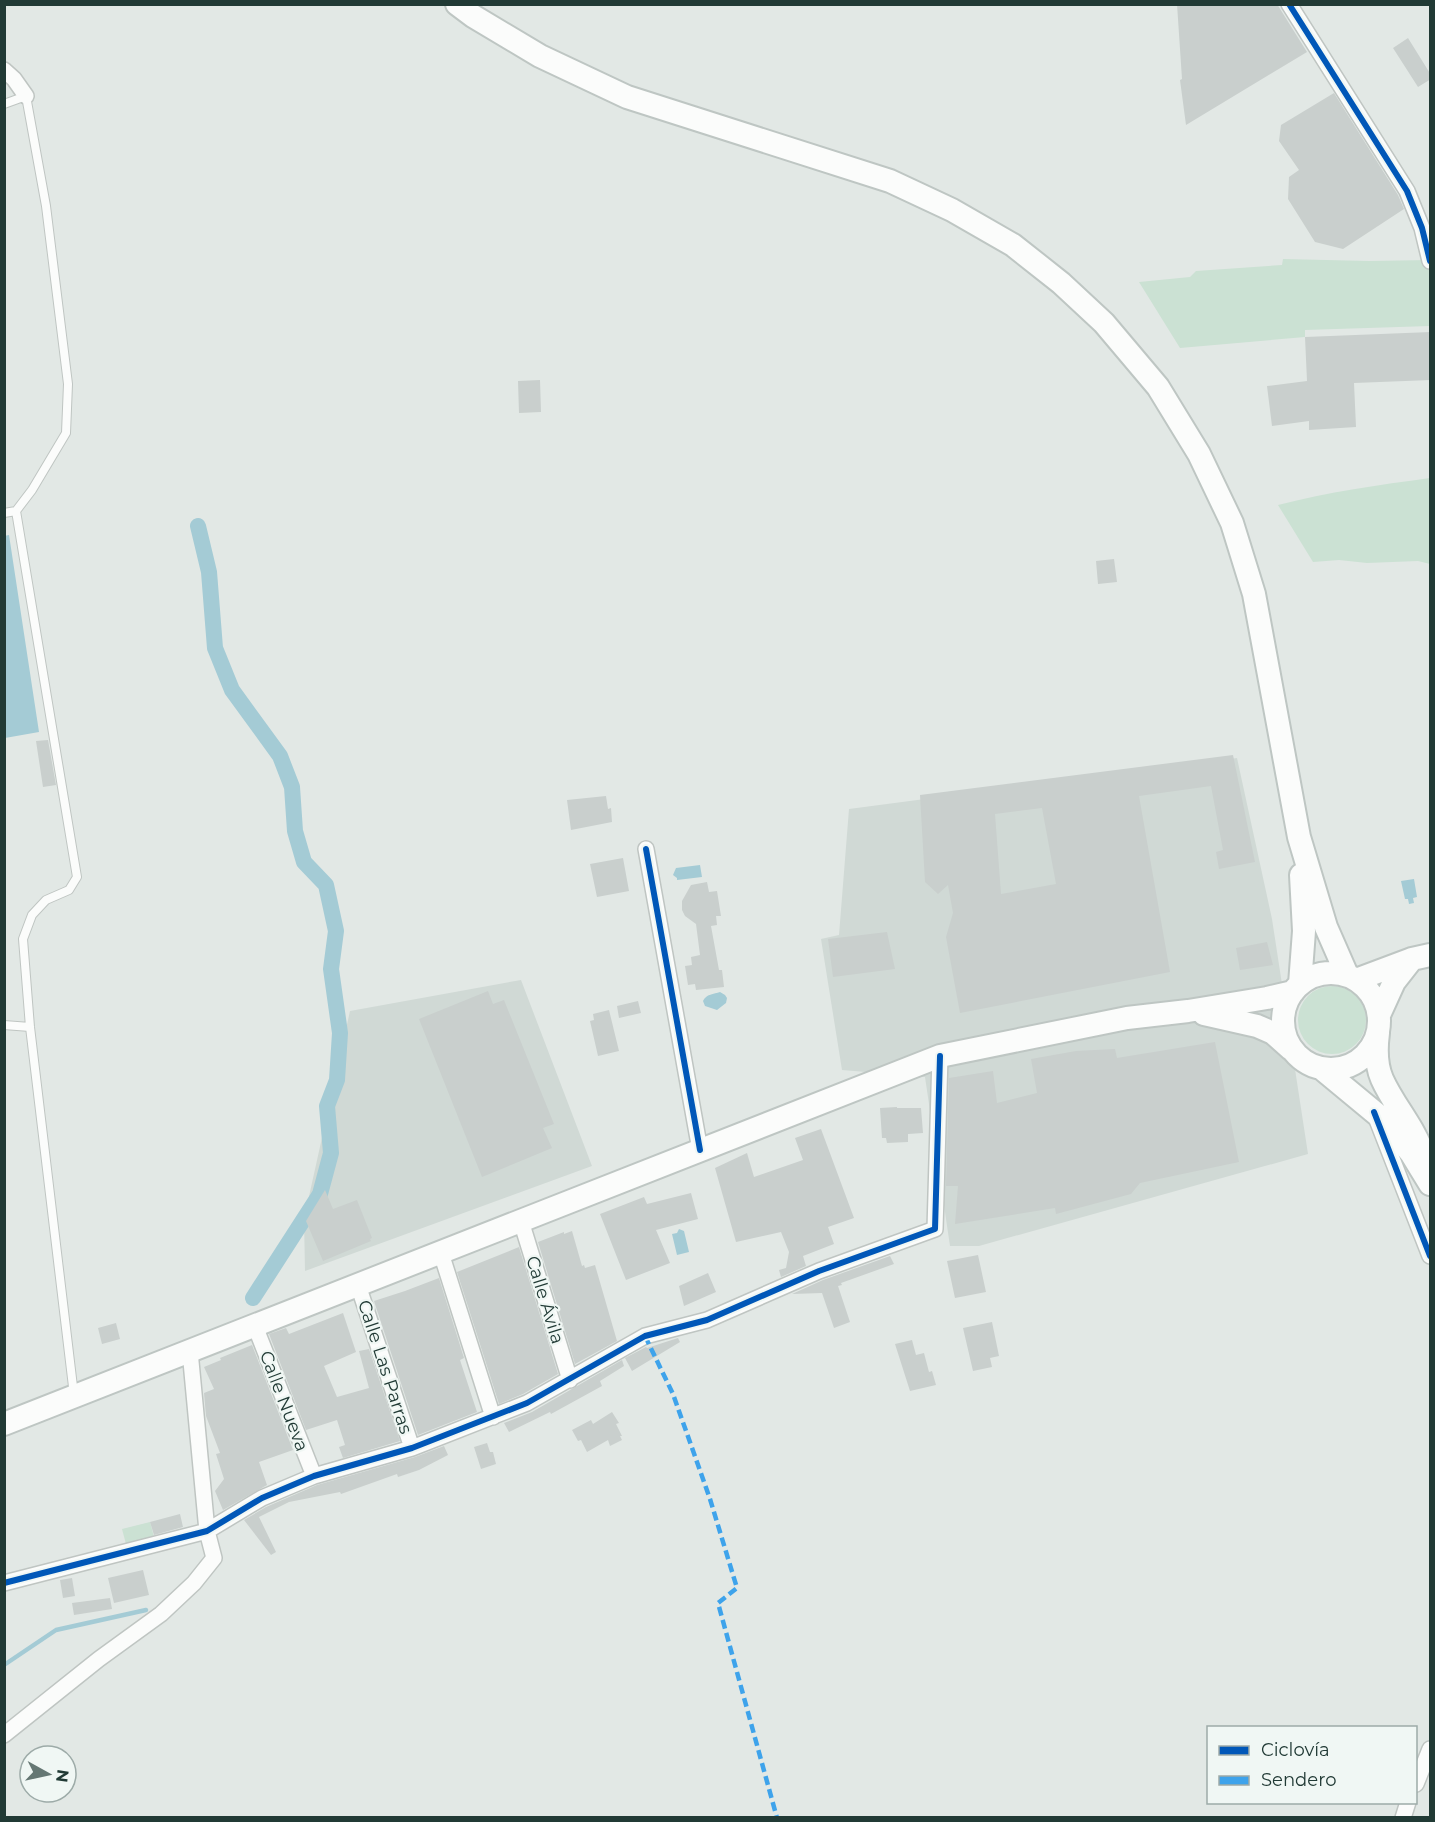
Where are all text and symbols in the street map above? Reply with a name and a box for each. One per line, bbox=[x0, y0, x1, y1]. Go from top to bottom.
street label: Calle Ávila bbox=[521, 1253, 569, 1347]
street label: Calle Las Parras bbox=[353, 1297, 417, 1437]
street label: Calle Nueva bbox=[255, 1348, 313, 1454]
legend bbox=[1207, 1726, 1417, 1804]
text: Ciclovía bbox=[1261, 1739, 1330, 1761]
north arrow bbox=[18, 1744, 78, 1804]
text: N bbox=[52, 1768, 73, 1784]
text: Sendero bbox=[1261, 1769, 1336, 1791]

